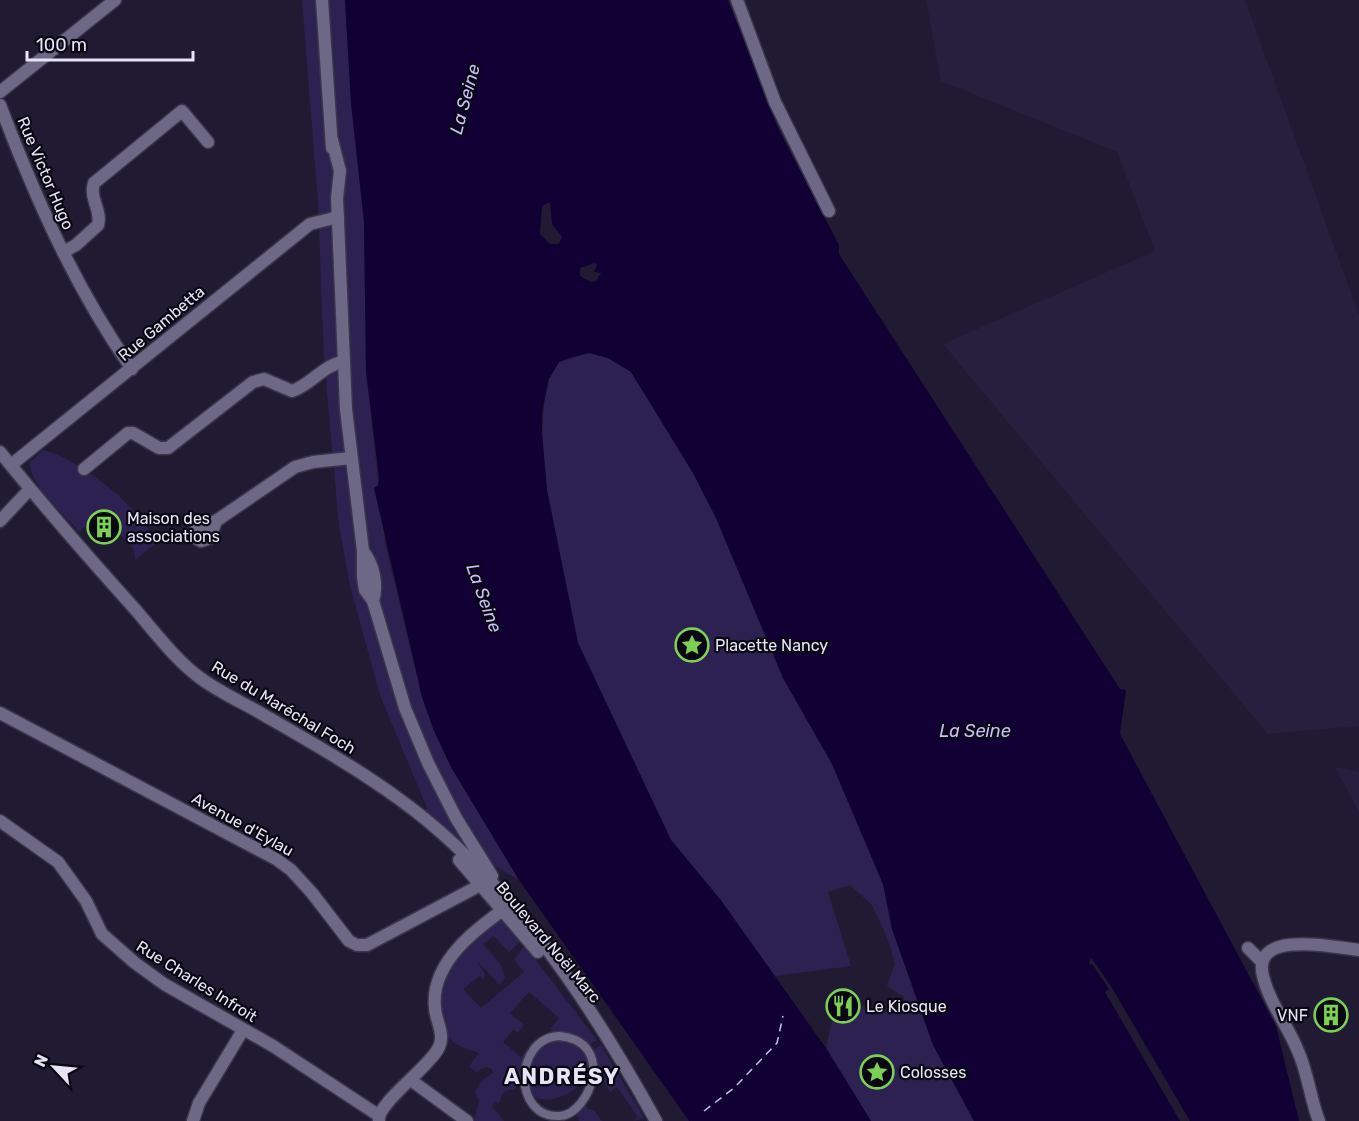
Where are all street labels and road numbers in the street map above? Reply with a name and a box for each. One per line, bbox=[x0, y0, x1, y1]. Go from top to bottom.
street label: Rue Victor Hugo bbox=[13, 114, 78, 232]
street label: Rue Gambetta bbox=[114, 282, 208, 365]
street label: Rue du Maréchal Foch bbox=[208, 657, 359, 758]
street label: Avenue d'Eylau bbox=[188, 789, 297, 860]
street label: Boulevard Noël Marc bbox=[492, 878, 605, 1007]
street label: Rue Charles Infroit bbox=[133, 937, 261, 1026]

